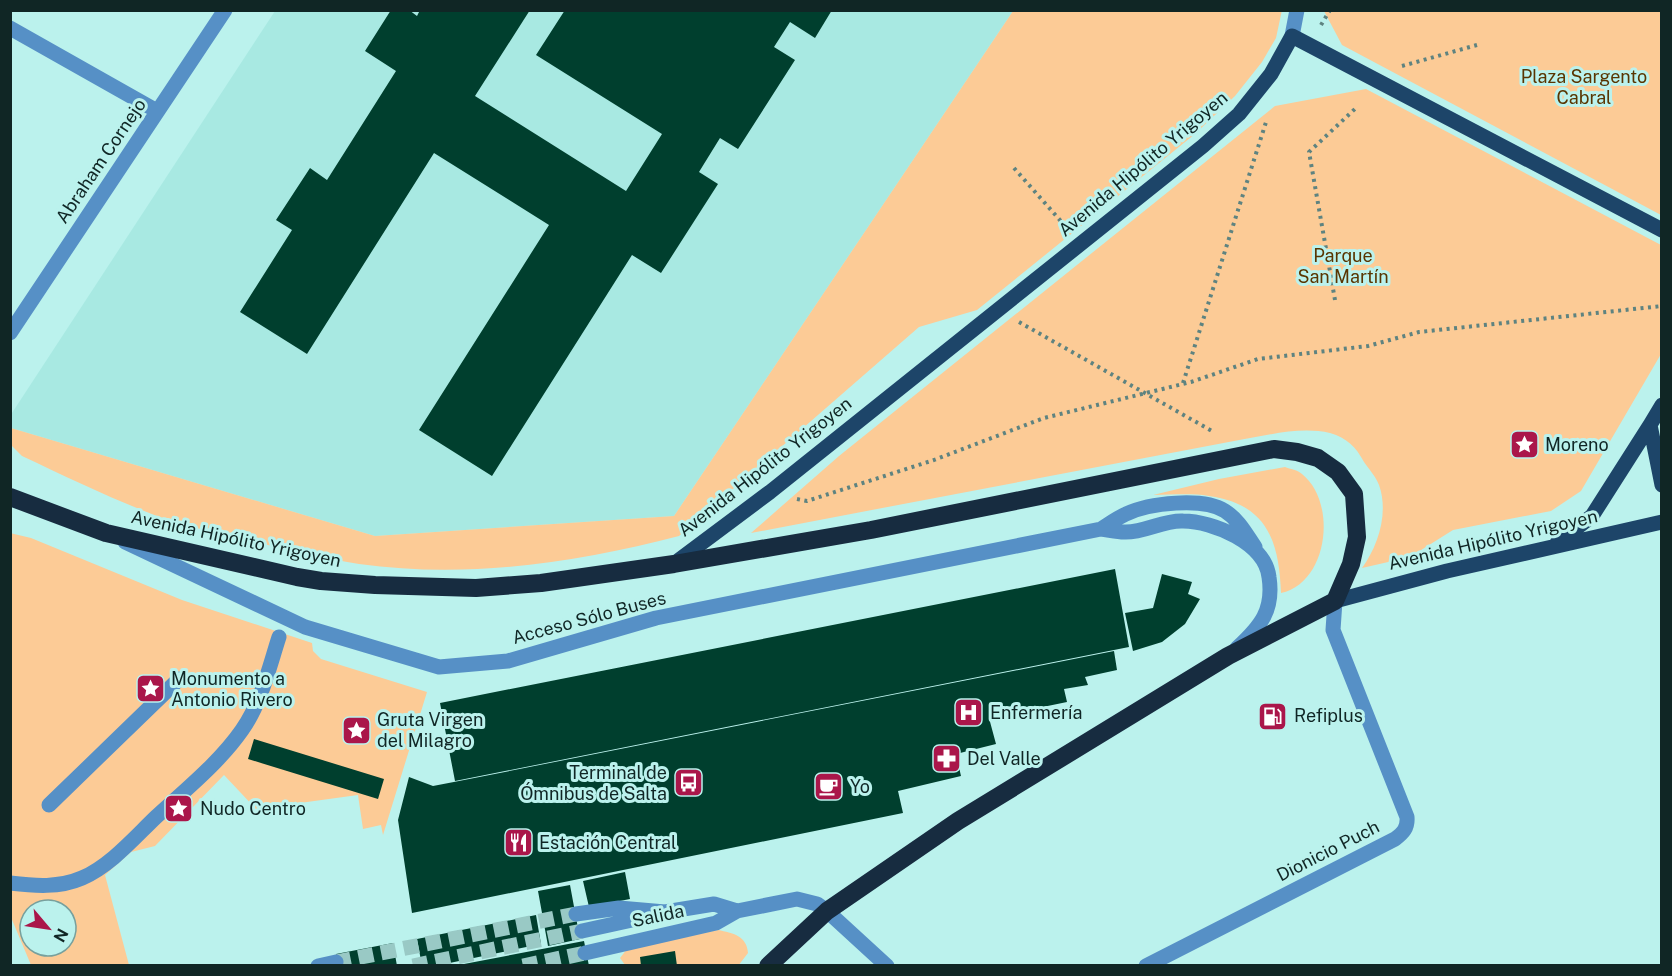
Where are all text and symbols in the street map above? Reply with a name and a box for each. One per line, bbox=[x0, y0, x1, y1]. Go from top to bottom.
park label: Plaza Sargento Cabral bbox=[1521, 66, 1647, 108]
street label: Avenida Hipólito Yrigoyen bbox=[1054, 87, 1231, 240]
street label: Abraham Cornejo bbox=[51, 95, 150, 227]
park label: Parque San Martín bbox=[1297, 245, 1389, 287]
street label: Avenida Hipólito Yrigoyen bbox=[674, 392, 855, 541]
place icon: Moreno bbox=[1508, 429, 1540, 461]
place label: Moreno bbox=[1545, 434, 1609, 455]
street label: Avenida Hipólito Yrigoyen bbox=[1386, 505, 1600, 574]
street label: Avenida Hipólito Yrigoyen bbox=[129, 506, 343, 571]
street label: Acceso Sólo Buses bbox=[510, 587, 668, 648]
place label: Monumento a Antonio Rivero bbox=[171, 668, 293, 710]
place icon: Monumento a Antonio Rivero bbox=[134, 673, 166, 705]
hospital icon: Enfermería bbox=[953, 697, 985, 729]
fuel station icon: Refiplus bbox=[1257, 700, 1289, 732]
place label: Enfermería bbox=[990, 702, 1082, 723]
place label: Refiplus bbox=[1294, 705, 1363, 726]
place label: Gruta Virgen del Milagro bbox=[377, 709, 483, 751]
place icon: Gruta Virgen del Milagro bbox=[340, 714, 372, 746]
pharmacy icon: Del Valle bbox=[930, 743, 962, 775]
place label: Del Valle bbox=[967, 748, 1041, 769]
place label: Terminal de Ómnibus de Salta bbox=[520, 762, 667, 804]
bus stop icon: Terminal de Ómnibus de Salta bbox=[672, 767, 704, 799]
cafe icon: Yo bbox=[813, 771, 845, 803]
place label: Yo bbox=[850, 776, 870, 797]
place icon: Nudo Centro bbox=[163, 793, 195, 825]
place label: Nudo Centro bbox=[200, 798, 306, 819]
street label: Dionicio Puch bbox=[1273, 816, 1383, 885]
restaurant icon: Estación Central bbox=[502, 827, 534, 859]
place label: Estación Central bbox=[539, 832, 677, 853]
north arrow bbox=[18, 898, 78, 958]
street label: Salida bbox=[630, 900, 686, 931]
text: N bbox=[49, 925, 72, 945]

